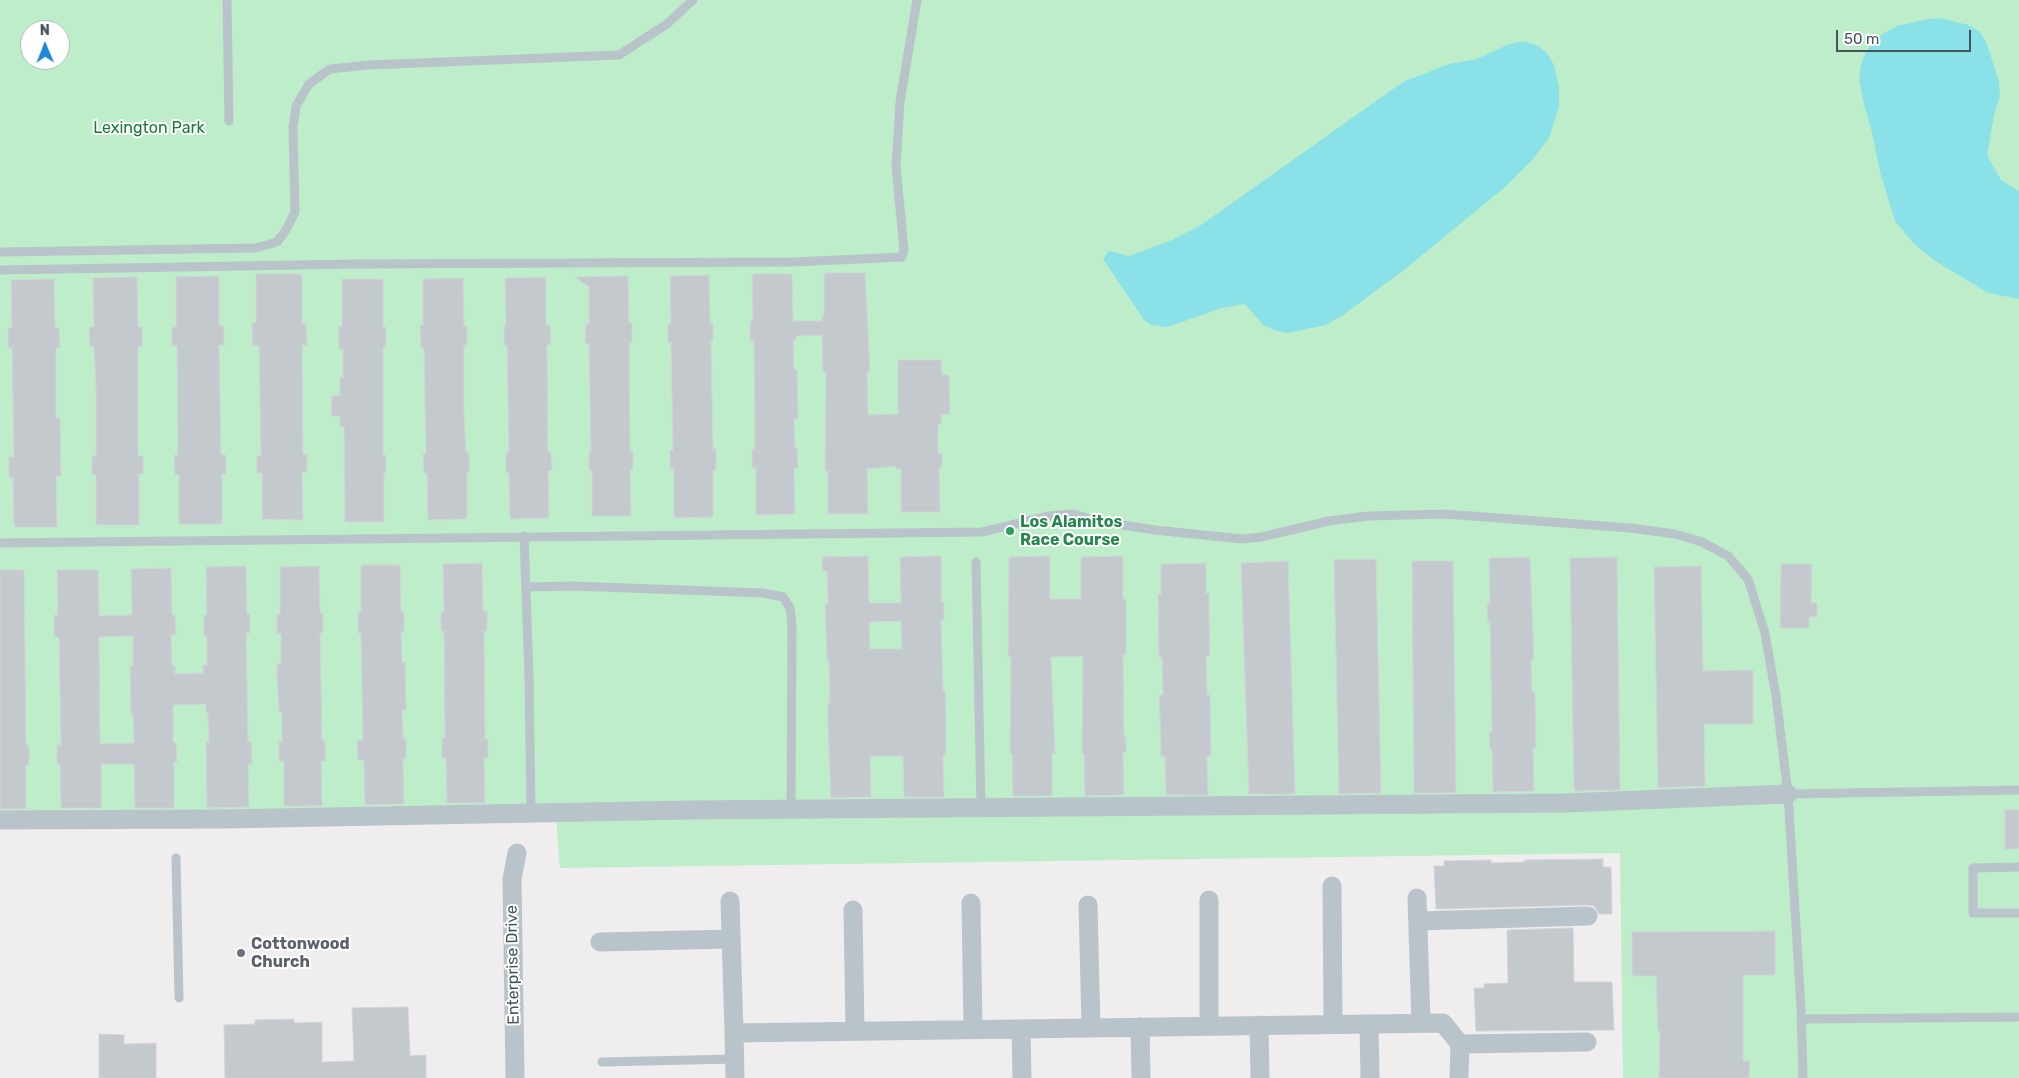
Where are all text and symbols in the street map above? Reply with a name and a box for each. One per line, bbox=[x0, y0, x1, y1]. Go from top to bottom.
north arrow bbox=[20, 20, 70, 70]
scale bar bbox=[1839, 20, 1974, 52]
text: N bbox=[40, 22, 50, 39]
text: 50 m bbox=[1844, 30, 1879, 48]
park label: Lexington Park bbox=[93, 118, 205, 138]
place label: Los Alamitos Race Course bbox=[1020, 512, 1122, 550]
marker: Los Alamitos Race Course bbox=[1004, 525, 1016, 537]
street label: Enterprise Drive bbox=[502, 905, 524, 1025]
place label: Cottonwood Church bbox=[251, 934, 350, 972]
marker: Cottonwood Church bbox=[235, 947, 247, 959]

